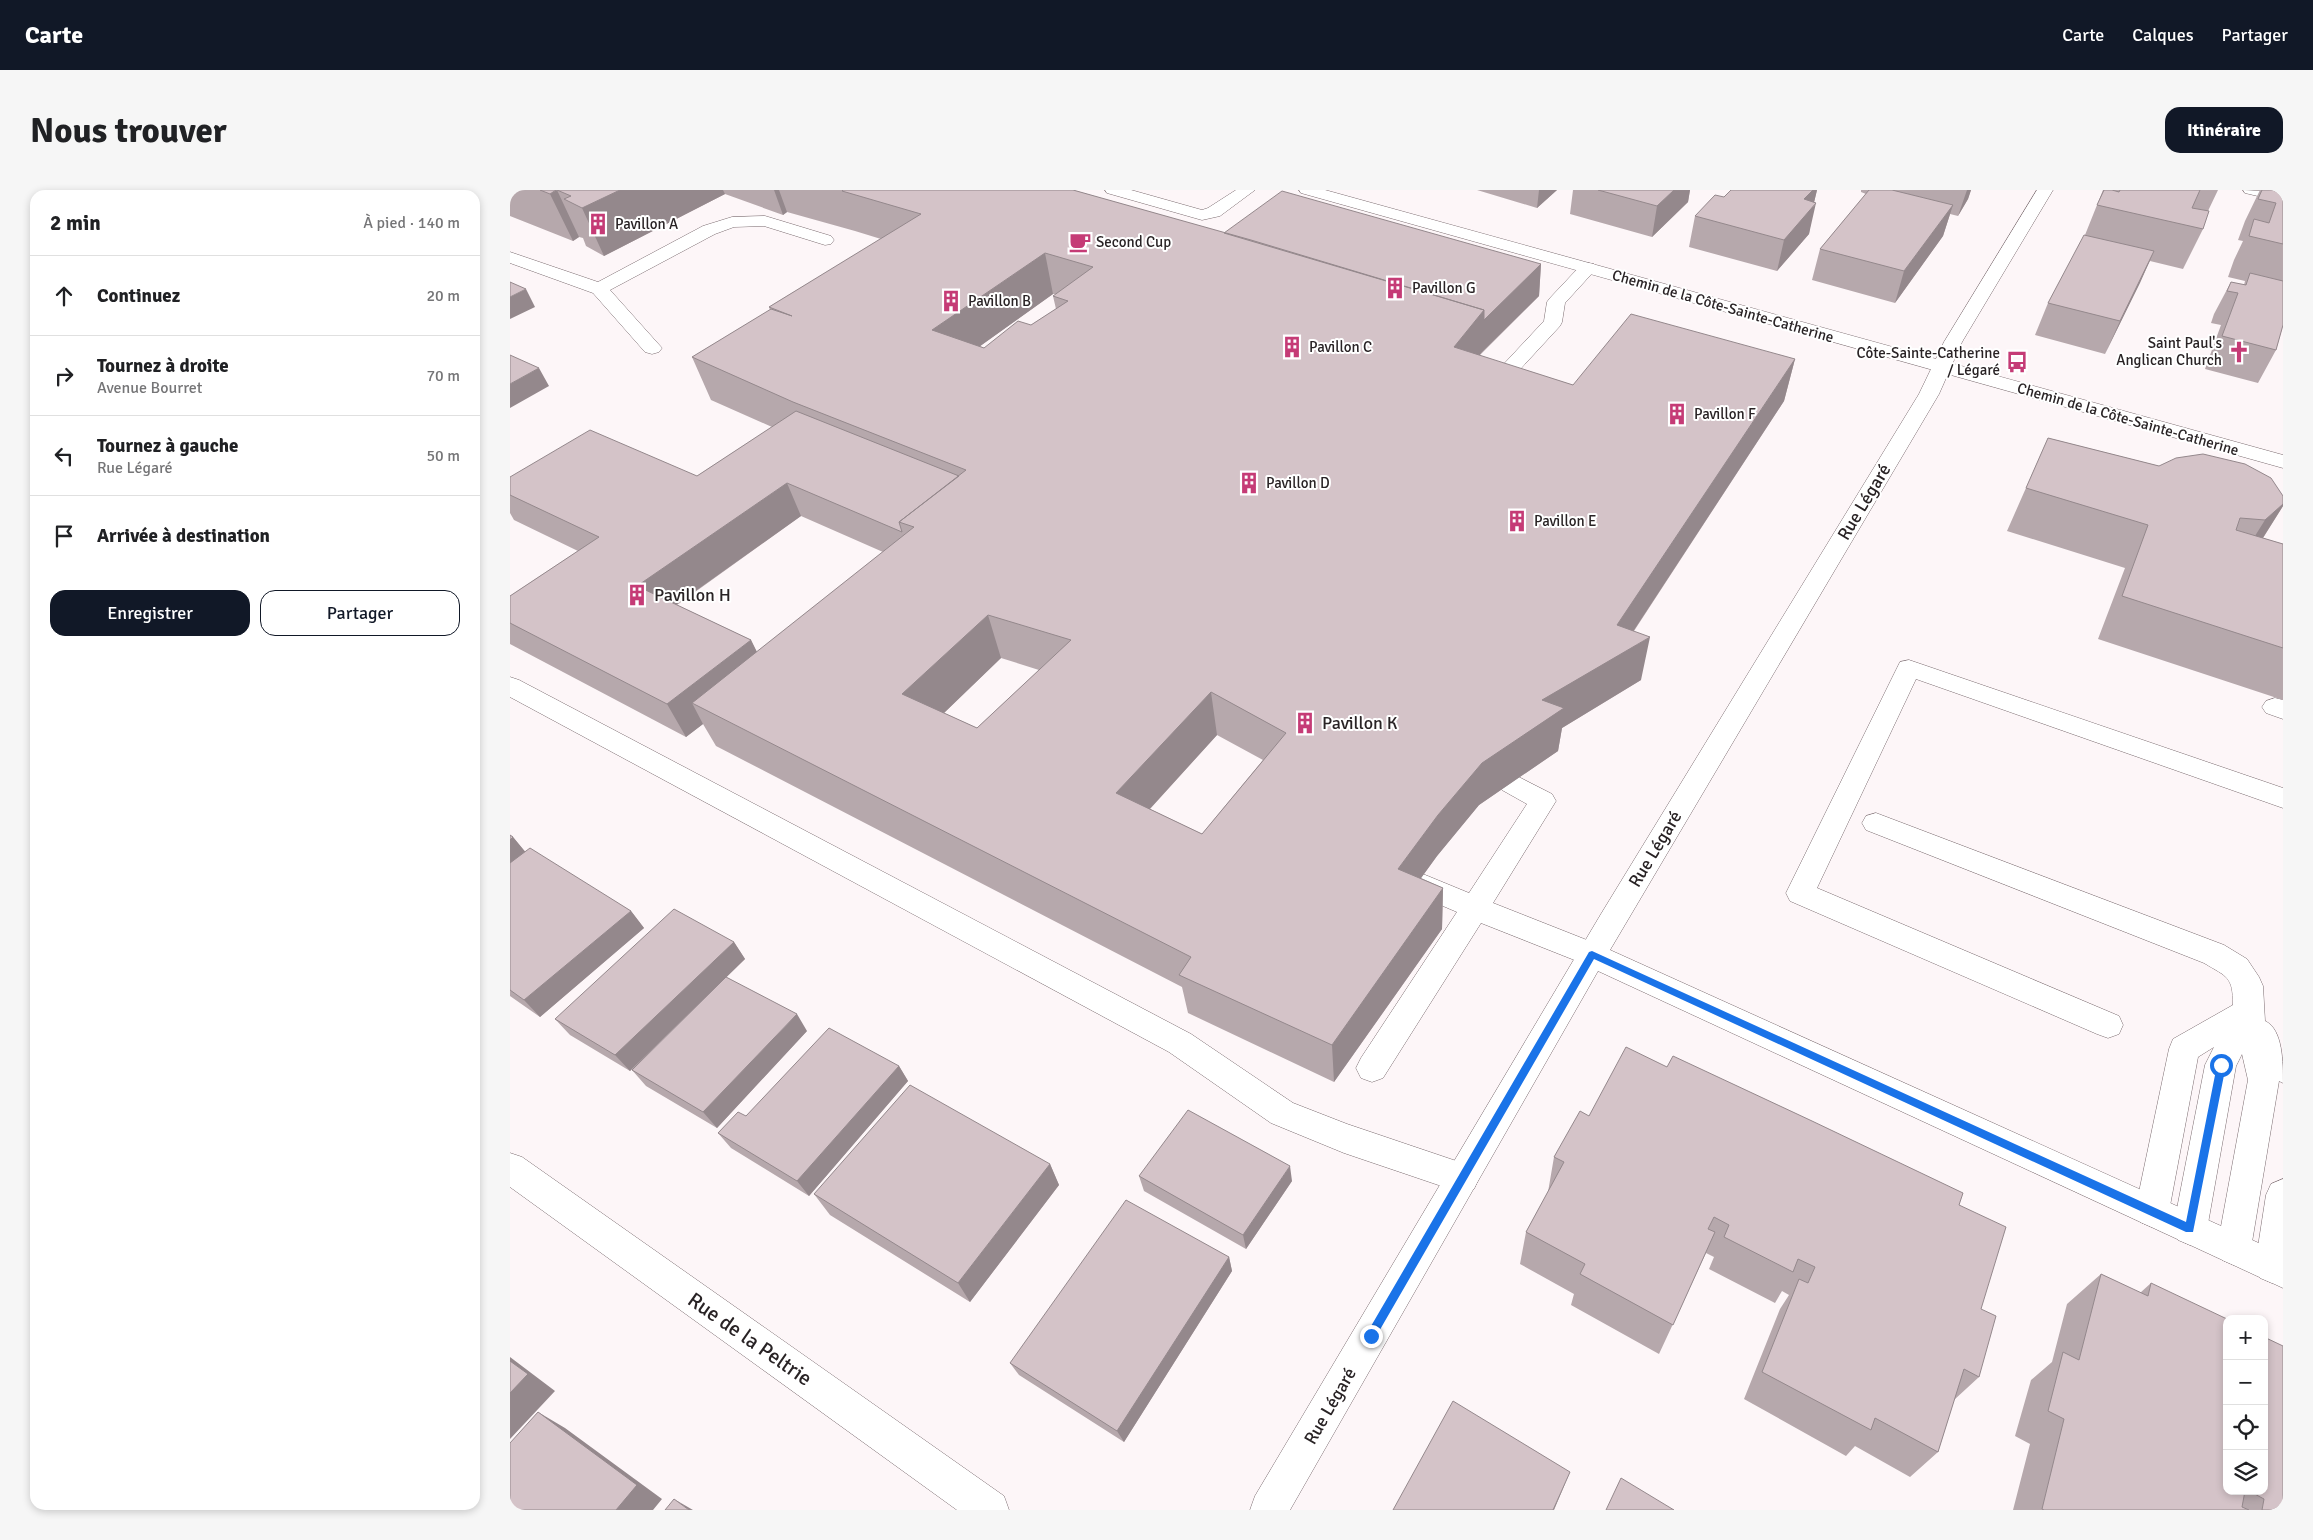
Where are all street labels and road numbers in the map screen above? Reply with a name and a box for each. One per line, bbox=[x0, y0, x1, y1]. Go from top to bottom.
street label: Chemin de la Côte-Sainte-Catherine bbox=[1610, 266, 1836, 346]
street label: Chemin de la Côte-Sainte-Catherine bbox=[2015, 379, 2241, 459]
street label: Rue Légaré bbox=[1833, 460, 1895, 544]
street label: Rue Légaré bbox=[1624, 807, 1686, 891]
street label: Rue de la Peltrie bbox=[683, 1287, 817, 1391]
street label: Rue Légaré bbox=[1299, 1364, 1361, 1448]

